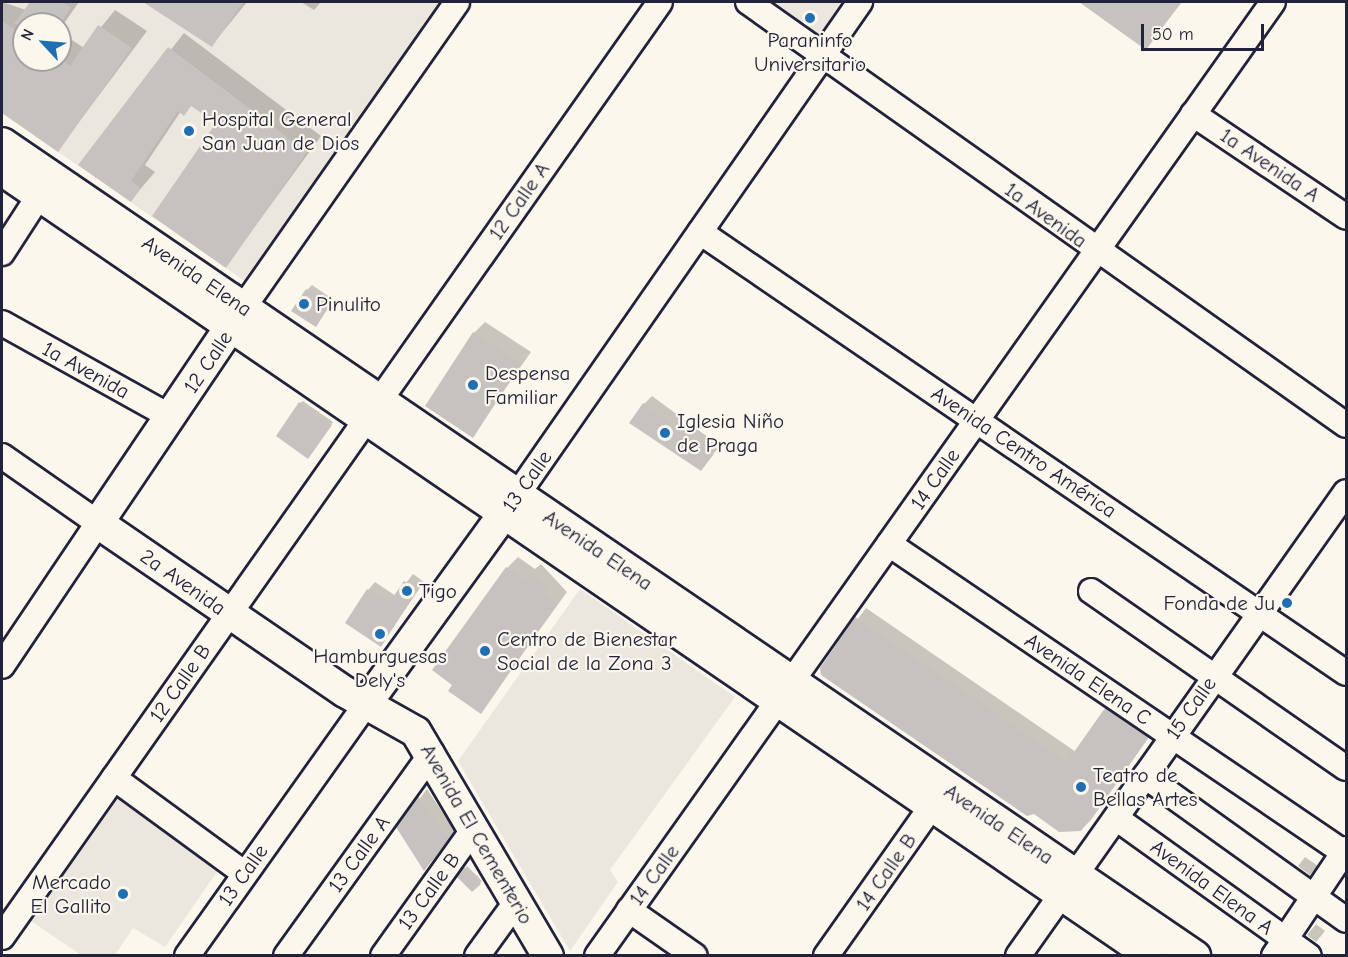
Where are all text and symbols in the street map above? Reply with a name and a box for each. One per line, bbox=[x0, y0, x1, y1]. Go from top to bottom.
marker: Paraninfo Universitario bbox=[803, 11, 817, 25]
north arrow bbox=[12, 12, 72, 72]
scale bar bbox=[1144, 12, 1267, 50]
text: 50 m bbox=[1152, 24, 1194, 45]
text: N bbox=[17, 26, 38, 44]
place label: Paraninfo Universitario bbox=[754, 27, 866, 77]
place label: Hospital General San Juan de Dios bbox=[202, 106, 359, 156]
marker: Hospital General San Juan de Dios bbox=[180, 122, 198, 140]
street label: 1a Avenida A bbox=[1215, 122, 1325, 208]
street label: 12 Calle A bbox=[483, 157, 555, 245]
street label: 1a Avenida bbox=[1000, 177, 1092, 253]
street label: Avenida Elena bbox=[137, 230, 257, 322]
place label: Pinulito bbox=[316, 291, 381, 317]
marker: Pinulito bbox=[297, 297, 311, 311]
street label: 12 Calle bbox=[178, 326, 238, 398]
street label: 1a Avenida bbox=[38, 336, 134, 404]
place label: Despensa Familiar bbox=[485, 360, 570, 410]
marker: Despensa Familiar bbox=[466, 378, 480, 392]
street label: Avenida Centro América bbox=[927, 381, 1121, 523]
place label: Iglesia Niño de Praga bbox=[677, 408, 784, 458]
marker: Iglesia Niño de Praga bbox=[658, 426, 672, 440]
street label: 14 Calle bbox=[905, 444, 965, 514]
street label: 13 Calle bbox=[497, 445, 557, 517]
street label: Avenida Elena bbox=[538, 504, 658, 596]
street label: 2a Avenida bbox=[136, 543, 230, 621]
place label: Tigo bbox=[419, 578, 457, 604]
marker: Tigo bbox=[400, 584, 414, 598]
place label: Fonda de Ju bbox=[1163, 590, 1275, 616]
marker: Fonda de Ju bbox=[1280, 596, 1294, 610]
place label: Centro de Bienestar Social de la Zona 3 bbox=[497, 626, 677, 676]
marker: Hamburguesas Dely's bbox=[373, 627, 387, 641]
street label: Avenida Elena C bbox=[1020, 628, 1156, 730]
street label: 12 Calle B bbox=[144, 639, 216, 727]
place label: Hamburguesas Dely's bbox=[313, 643, 447, 693]
marker: Centro de Bienestar Social de la Zona 3 bbox=[478, 644, 492, 658]
street label: 15 Calle bbox=[1161, 672, 1221, 744]
street label: Avenida El Cementerio bbox=[415, 739, 539, 929]
place label: Teatro de Bellas Artes bbox=[1093, 762, 1198, 812]
street label: Avenida Elena bbox=[939, 778, 1059, 870]
marker: Teatro de Bellas Artes bbox=[1074, 780, 1088, 794]
street label: 13 Calle A bbox=[323, 811, 395, 897]
street label: 14 Calle B bbox=[850, 828, 922, 916]
street label: Avenida Elena A bbox=[1146, 834, 1278, 940]
street label: 13 Calle bbox=[213, 839, 273, 911]
street label: 14 Calle bbox=[624, 840, 684, 910]
street label: 13 Calle B bbox=[393, 847, 465, 935]
place label: Mercado El Gallito bbox=[30, 869, 111, 919]
marker: Mercado El Gallito bbox=[116, 887, 130, 901]

